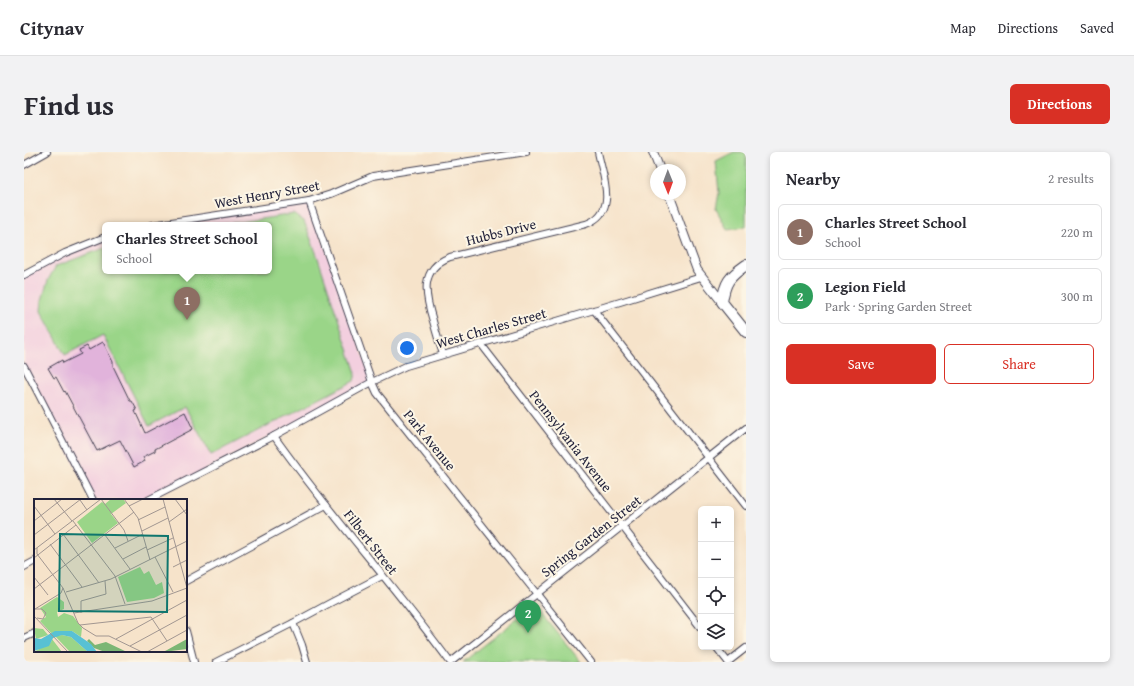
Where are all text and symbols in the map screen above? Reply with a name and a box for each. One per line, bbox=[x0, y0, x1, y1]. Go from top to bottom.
text: Citynav bbox=[20, 14, 84, 42]
text: Map bbox=[950, 18, 976, 38]
text: Directions bbox=[998, 18, 1058, 38]
text: Saved bbox=[1080, 18, 1114, 38]
text: Find us bbox=[24, 84, 114, 125]
button: Directions bbox=[1010, 84, 1110, 124]
north arrow bbox=[650, 164, 686, 200]
text: Nearby bbox=[786, 166, 840, 191]
text: 2 results bbox=[1048, 169, 1094, 188]
street label: West Henry Street bbox=[213, 175, 321, 213]
text: Charles Street School bbox=[825, 212, 967, 233]
street label: Hubbs Drive bbox=[464, 214, 538, 250]
popup bbox=[102, 222, 272, 274]
text: 1 bbox=[797, 223, 803, 242]
text: 220 m bbox=[1061, 223, 1093, 242]
text: Charles Street School bbox=[116, 228, 258, 249]
text: School bbox=[825, 233, 861, 252]
text: School bbox=[116, 249, 152, 268]
text: Legion Field bbox=[825, 276, 906, 297]
pin: 1 bbox=[174, 287, 200, 320]
text: 2 bbox=[797, 287, 803, 306]
text: 300 m bbox=[1061, 287, 1093, 306]
text: Park · Spring Garden Street bbox=[825, 297, 972, 316]
street label: West Charles Street bbox=[433, 303, 549, 353]
your location bbox=[397, 338, 417, 358]
button: Save bbox=[786, 344, 936, 384]
button: Share bbox=[944, 344, 1094, 384]
street label: Pennsylvania Avenue bbox=[525, 386, 617, 496]
street label: Park Avenue bbox=[399, 405, 461, 475]
street label: Spring Garden Street bbox=[536, 490, 646, 582]
inset map bbox=[34, 499, 187, 652]
street label: Filbert Street bbox=[339, 505, 403, 579]
map controls bbox=[698, 506, 734, 650]
button: + bbox=[698, 506, 734, 542]
button: − bbox=[698, 542, 734, 578]
button: locate bbox=[698, 578, 734, 614]
pin: 2 bbox=[515, 600, 541, 633]
button: layers bbox=[698, 614, 734, 650]

